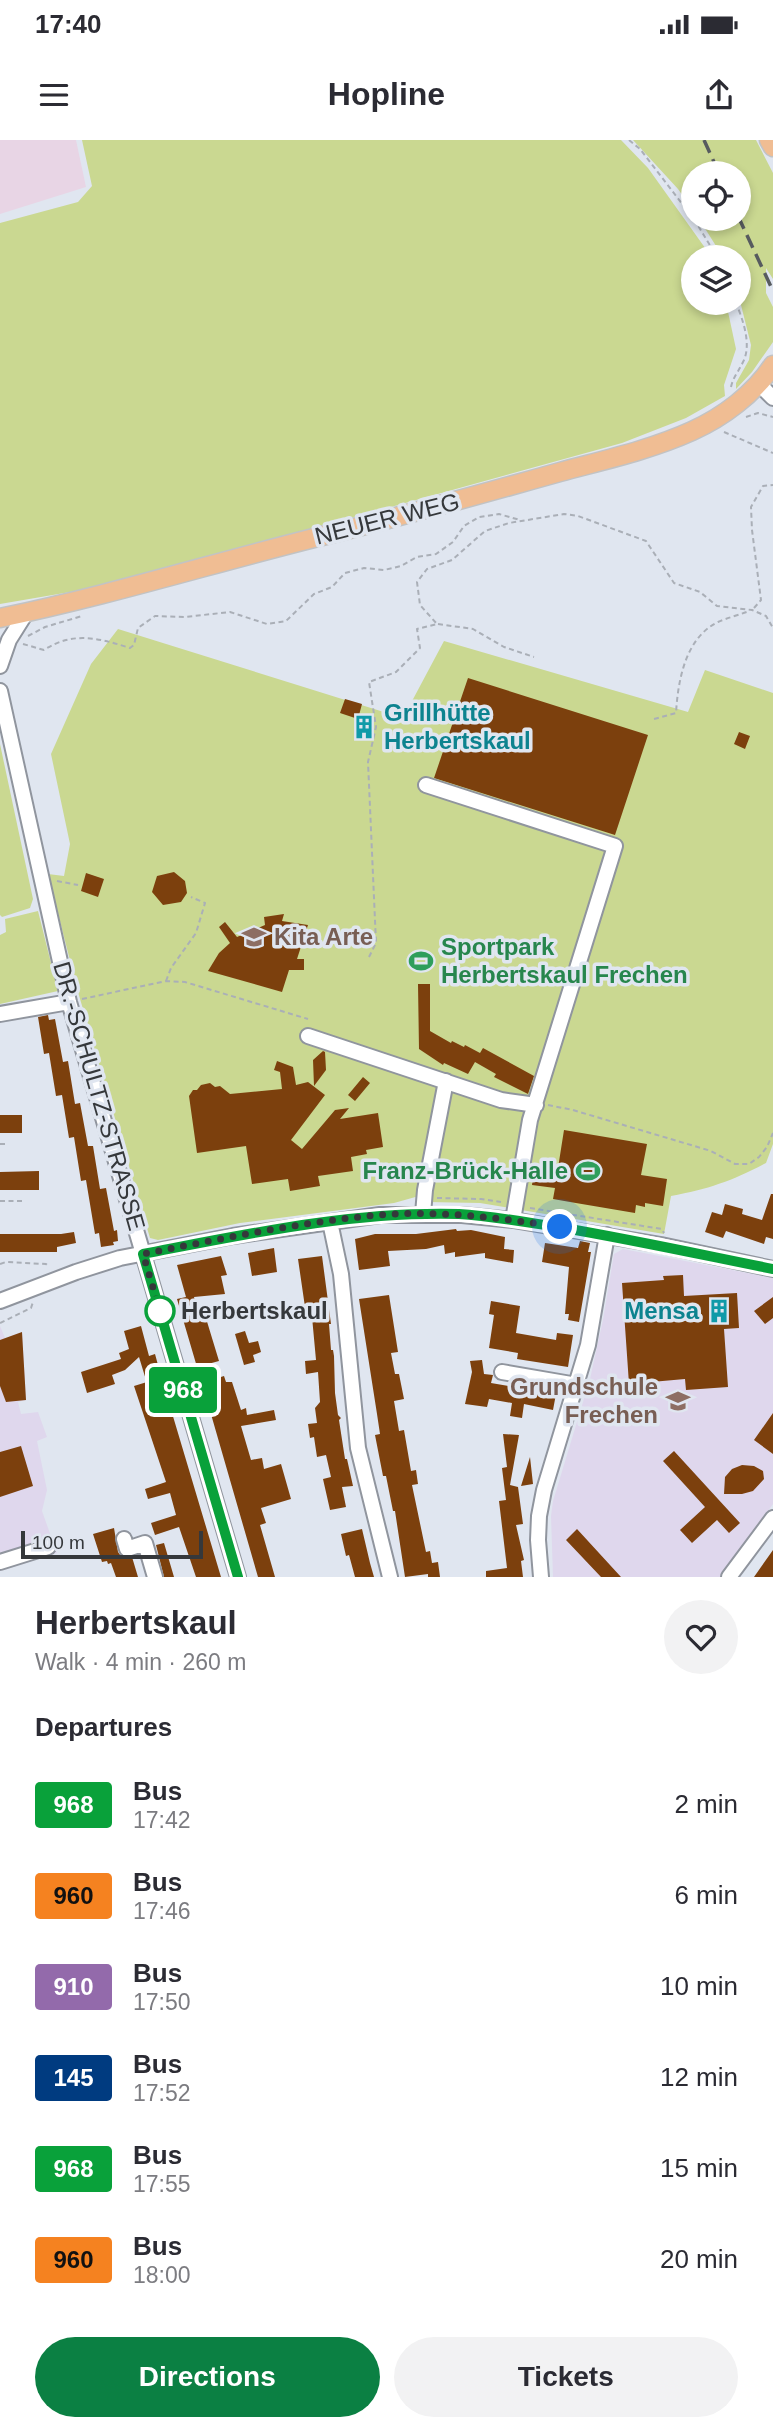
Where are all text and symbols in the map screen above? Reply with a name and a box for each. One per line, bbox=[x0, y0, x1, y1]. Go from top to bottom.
text: 17:40 bbox=[35, 9, 102, 39]
icon: menu bbox=[35, 76, 73, 114]
text: Hopline bbox=[328, 76, 445, 112]
icon: share bbox=[700, 76, 738, 114]
map controls bbox=[681, 161, 751, 315]
button: locate bbox=[681, 161, 751, 231]
button: layers bbox=[681, 245, 751, 315]
street label: NEUER WEG bbox=[312, 488, 462, 550]
place label: Grillhütte Herbertskaul bbox=[384, 699, 531, 754]
building icon: Grillhütte Herbertskaul bbox=[350, 713, 378, 741]
school or university icon: Kita Arte bbox=[240, 923, 268, 951]
place label: Kita Arte bbox=[274, 923, 373, 950]
place label: Sportpark Herbertskaul Frechen bbox=[441, 933, 688, 988]
sports icon: Sportpark Herbertskaul Frechen bbox=[407, 947, 435, 975]
street label: DR.-SCHULTZ-STRASSE bbox=[48, 958, 151, 1233]
place label: Franz-Brück-Halle bbox=[363, 1157, 568, 1184]
sports icon: Franz-Brück-Halle bbox=[574, 1157, 602, 1185]
your location bbox=[542, 1209, 577, 1244]
marker: Herbertskaul bbox=[145, 1296, 175, 1326]
place label: Herbertskaul bbox=[181, 1297, 328, 1324]
place label: Mensa bbox=[624, 1297, 700, 1324]
building icon: Mensa bbox=[705, 1297, 733, 1325]
line badge: 968 bbox=[143, 1367, 223, 1413]
place label: Grundschule Frechen bbox=[510, 1373, 658, 1428]
text: 968 bbox=[163, 1376, 203, 1403]
school or university icon: Grundschule Frechen bbox=[664, 1387, 692, 1415]
scale bar bbox=[21, 1528, 203, 1560]
text: 100 m bbox=[32, 1532, 85, 1553]
button: heart bbox=[664, 1600, 738, 1674]
text: Herbertskaul bbox=[35, 1604, 237, 1641]
text: Walk · 4 min · 260 m bbox=[35, 1649, 246, 1675]
text: Departures bbox=[35, 1712, 172, 1742]
text: Bus bbox=[133, 1776, 182, 1806]
text: 2 min bbox=[674, 1789, 738, 1819]
text: 968 bbox=[53, 1791, 94, 1818]
text: 17:42 bbox=[133, 1807, 191, 1833]
text: Bus bbox=[133, 1867, 182, 1897]
text: 6 min bbox=[674, 1880, 738, 1910]
text: 960 bbox=[53, 1882, 94, 1909]
text: 17:46 bbox=[133, 1898, 191, 1924]
text: Bus bbox=[133, 1958, 182, 1988]
text: 10 min bbox=[660, 1971, 738, 2001]
text: 910 bbox=[53, 1973, 94, 2000]
text: 17:50 bbox=[133, 1989, 191, 2015]
text: Bus bbox=[133, 2049, 182, 2079]
text: 12 min bbox=[660, 2062, 738, 2092]
text: 145 bbox=[53, 2064, 94, 2091]
text: 17:52 bbox=[133, 2080, 191, 2106]
text: Bus bbox=[133, 2140, 182, 2170]
text: 15 min bbox=[660, 2153, 738, 2183]
text: 968 bbox=[53, 2155, 94, 2182]
text: 17:55 bbox=[133, 2171, 191, 2197]
text: Bus bbox=[133, 2231, 182, 2261]
text: 20 min bbox=[660, 2244, 738, 2274]
text: 960 bbox=[53, 2246, 94, 2273]
text: 18:00 bbox=[133, 2262, 191, 2288]
button: Directions bbox=[35, 2337, 380, 2417]
button: Tickets bbox=[394, 2337, 738, 2417]

